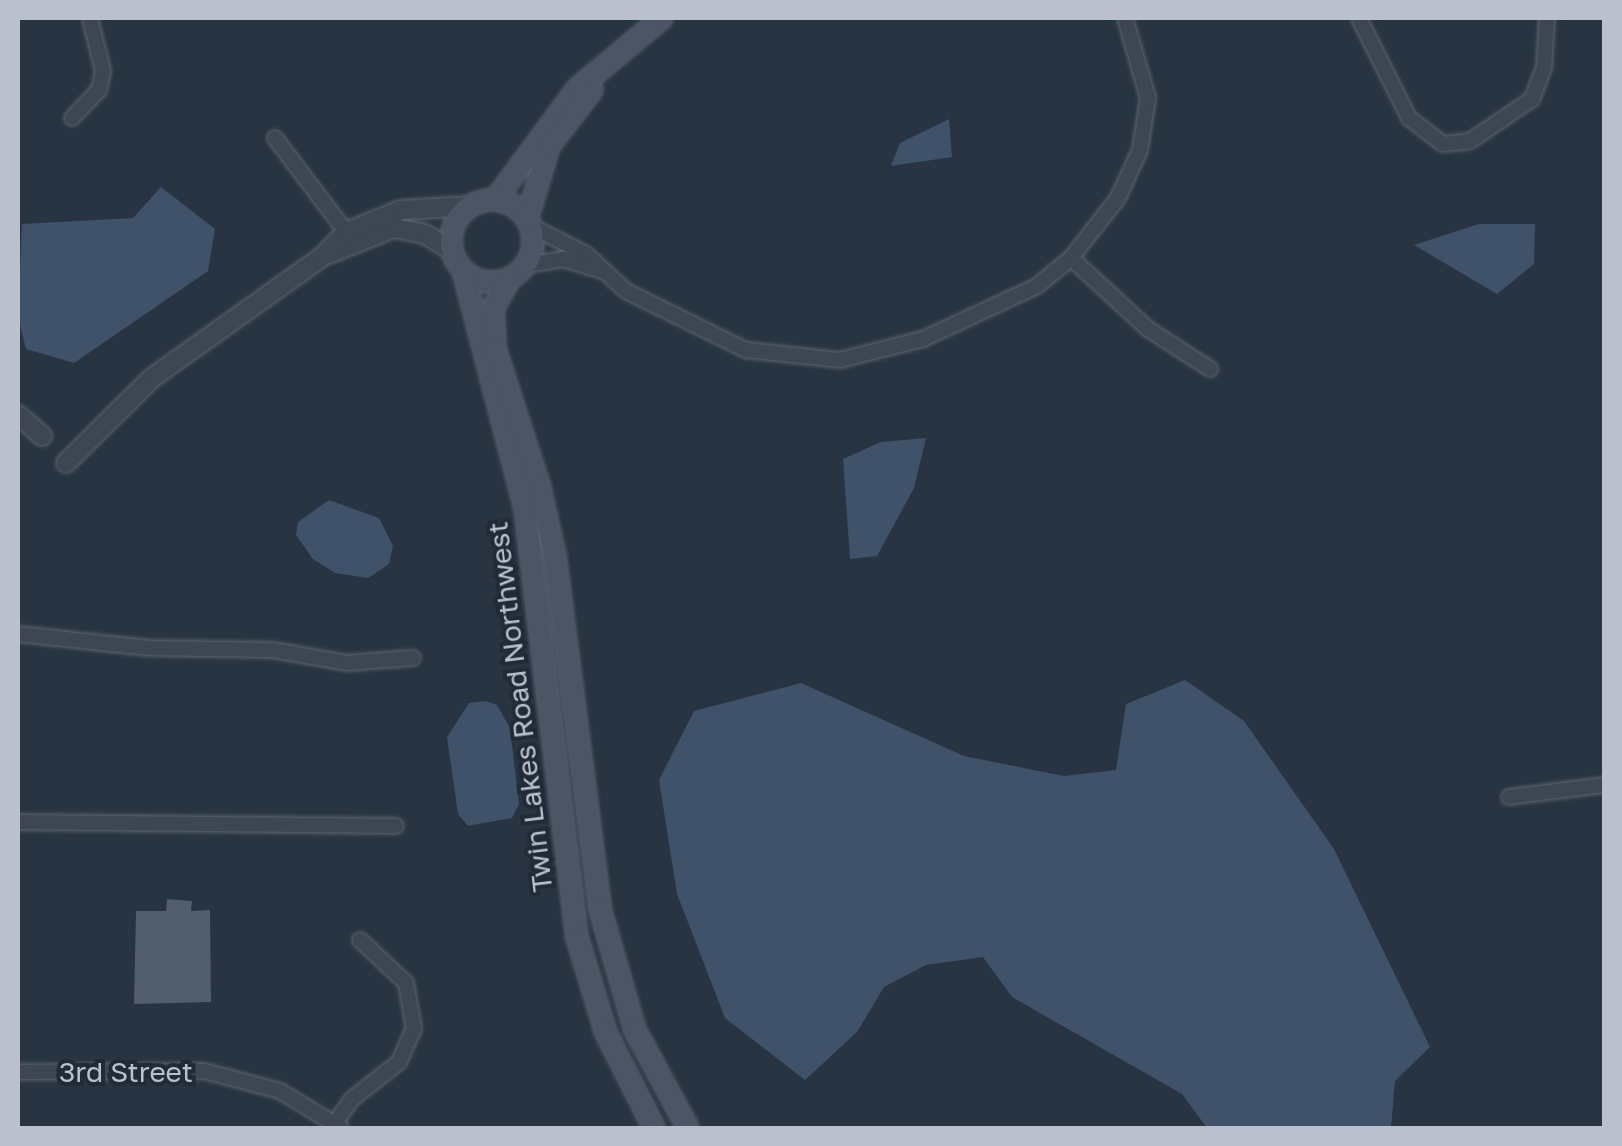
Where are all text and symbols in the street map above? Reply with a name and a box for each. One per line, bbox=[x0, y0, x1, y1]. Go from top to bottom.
street label: Twin Lakes Road Northwest bbox=[481, 520, 559, 894]
street label: 3rd Street bbox=[59, 1055, 193, 1089]

